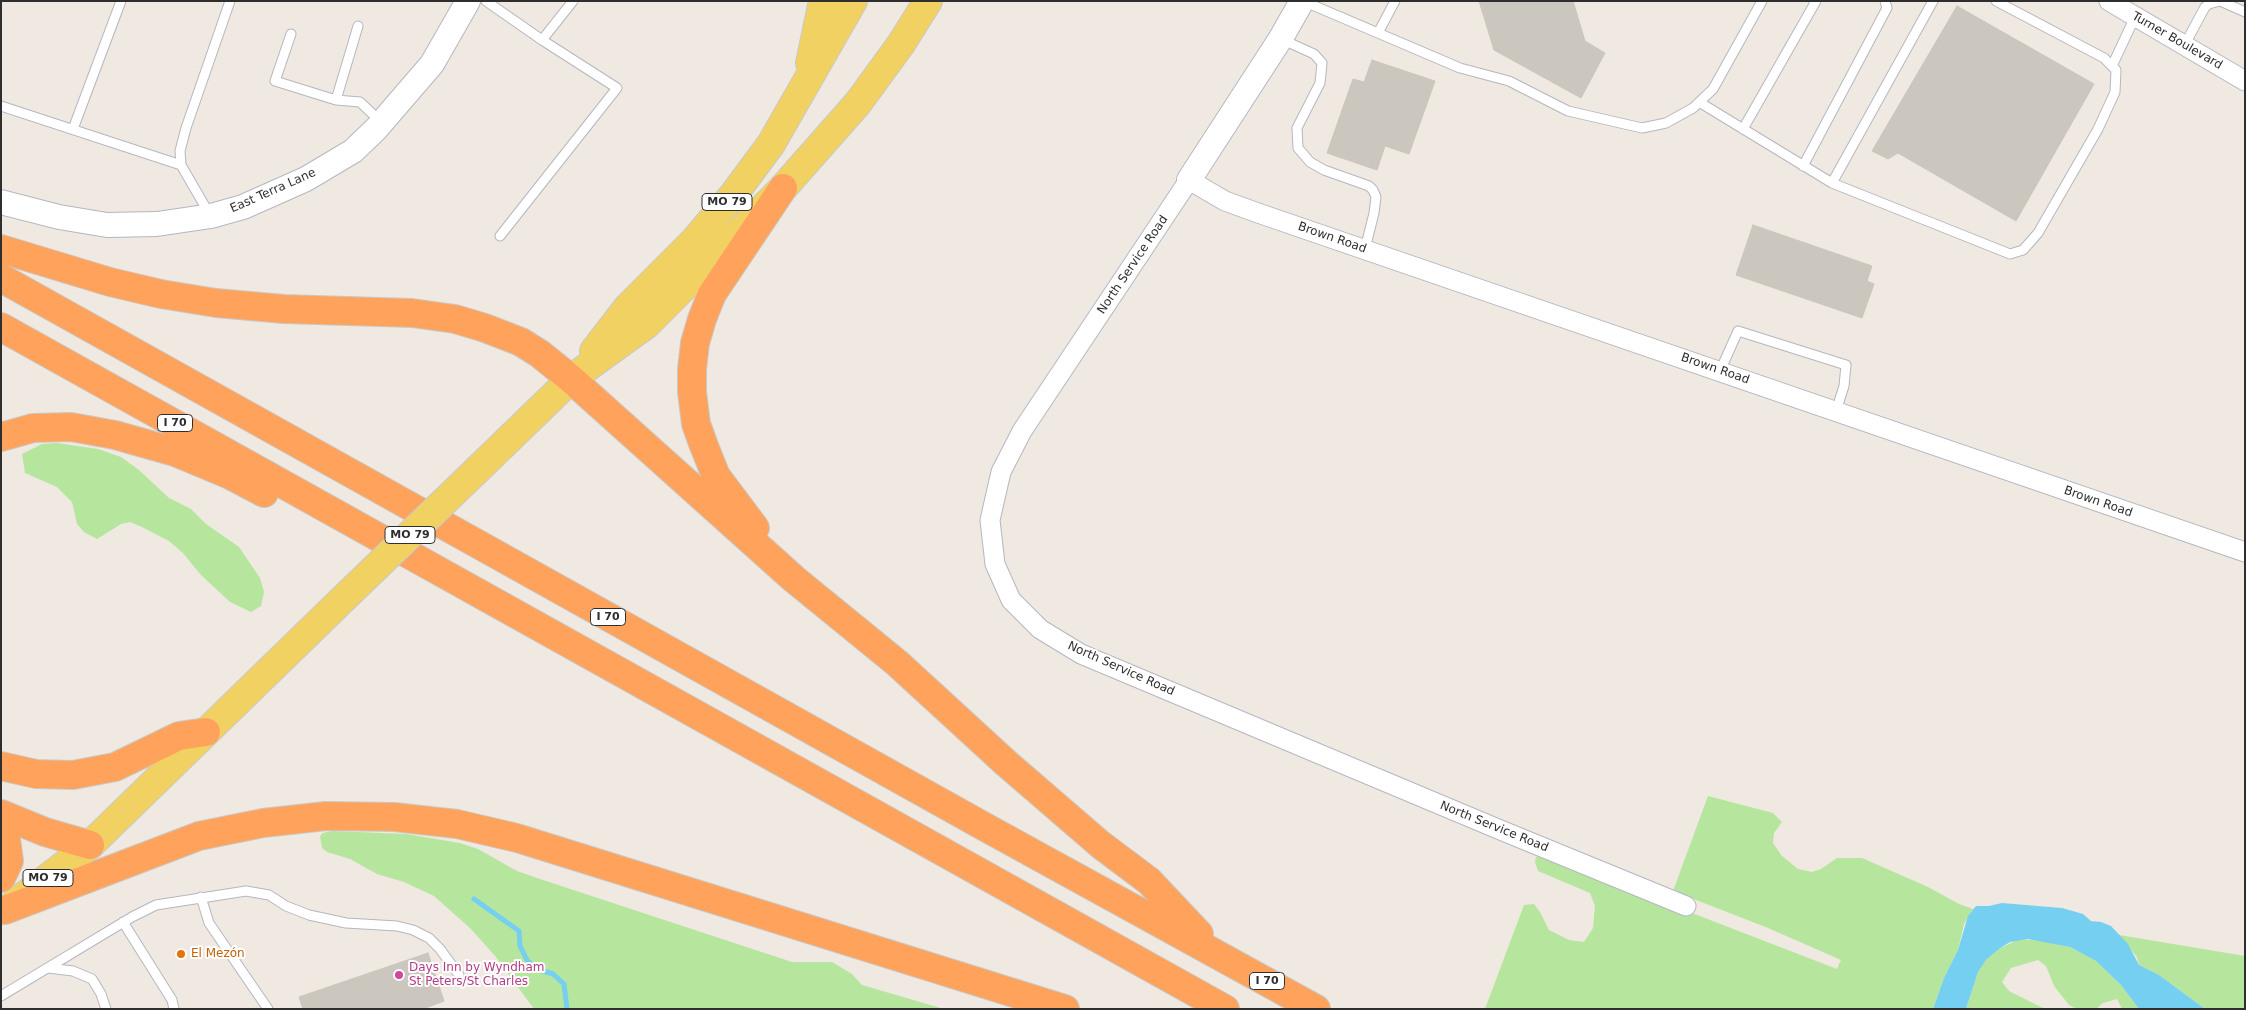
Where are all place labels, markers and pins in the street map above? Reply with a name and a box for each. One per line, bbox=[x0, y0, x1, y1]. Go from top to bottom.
place label: El Mezón bbox=[191, 947, 245, 961]
marker: El Mezón bbox=[175, 948, 187, 960]
place label: Days Inn by Wyndham St Peters/St Charles bbox=[409, 961, 544, 989]
marker: Days Inn by Wyndham St Peters/St Charles bbox=[393, 969, 405, 981]

